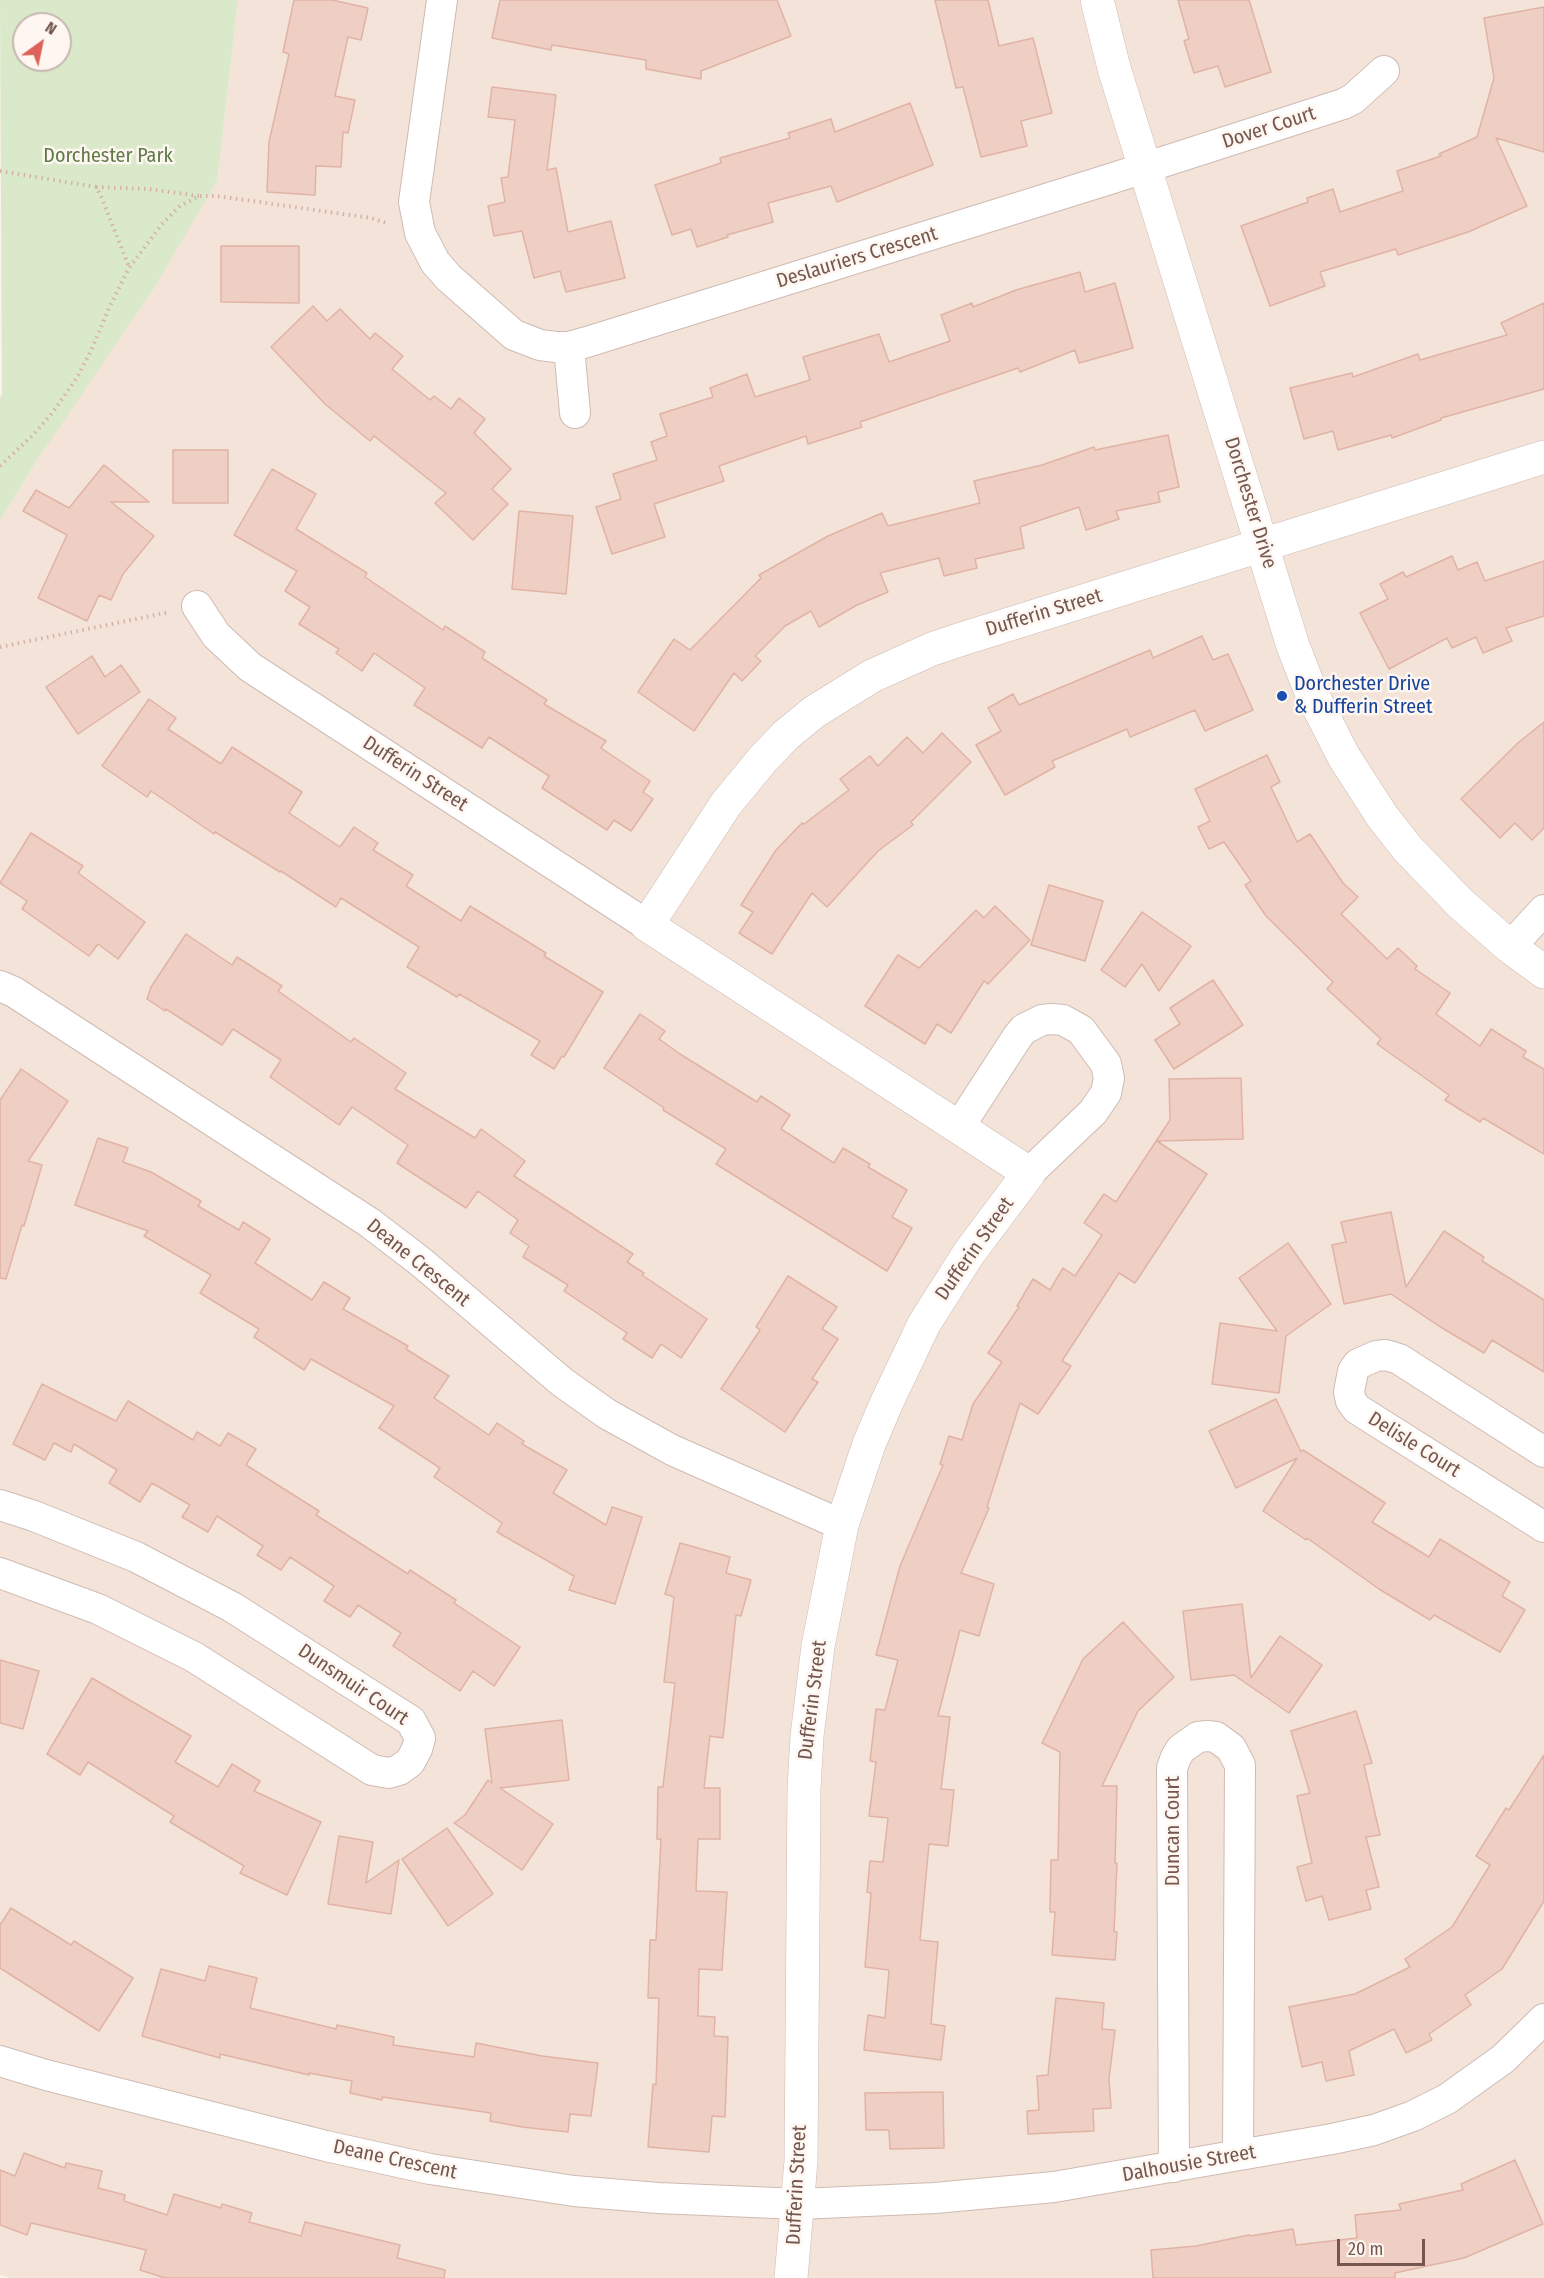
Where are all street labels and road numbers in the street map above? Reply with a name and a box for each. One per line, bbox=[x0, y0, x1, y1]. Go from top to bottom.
street label: Dover Court bbox=[1219, 102, 1319, 154]
street label: Deslauriers Crescent bbox=[774, 222, 940, 294]
street label: Dorchester Drive bbox=[1219, 434, 1281, 572]
street label: Dufferin Street bbox=[983, 584, 1105, 642]
street label: Dufferin Street bbox=[358, 731, 472, 817]
street label: Dufferin Street bbox=[931, 1193, 1019, 1305]
street label: Deane Crescent bbox=[361, 1214, 475, 1312]
street label: Delisle Court bbox=[1363, 1407, 1465, 1483]
street label: Dunsmuir Court bbox=[293, 1639, 413, 1731]
street label: Dufferin Street bbox=[794, 1639, 832, 1761]
street label: Duncan Court bbox=[1161, 1776, 1185, 1886]
street label: Dufferin Street bbox=[782, 2124, 812, 2246]
street label: Deane Crescent bbox=[331, 2135, 459, 2185]
street label: Dalhousie Street bbox=[1120, 2140, 1258, 2188]

